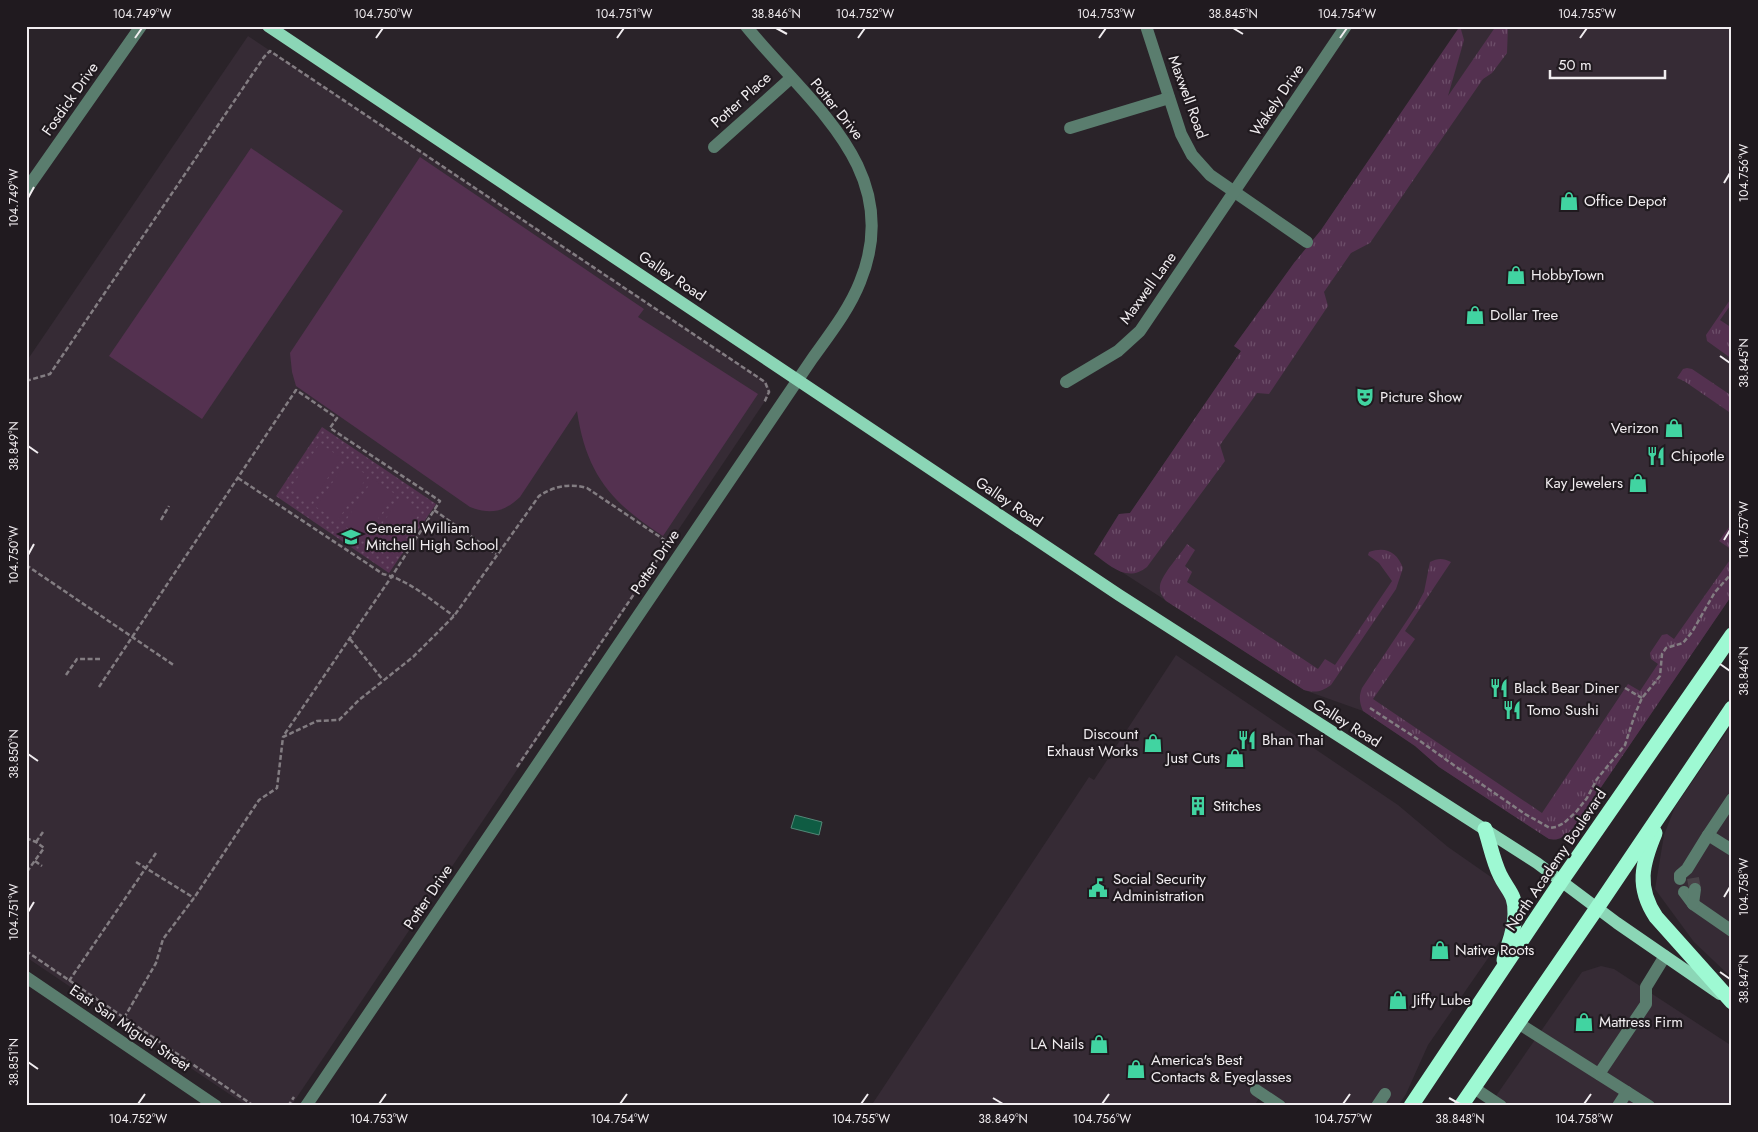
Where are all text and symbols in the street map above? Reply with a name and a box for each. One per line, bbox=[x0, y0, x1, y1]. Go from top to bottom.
text: 104.749°W bbox=[113, 5, 171, 23]
text: 104.750°W bbox=[354, 5, 412, 23]
text: 104.751°W bbox=[596, 5, 653, 23]
text: 38.846°N bbox=[751, 5, 801, 23]
text: 104.752°W bbox=[836, 5, 894, 23]
text: 104.753°W bbox=[1077, 5, 1135, 23]
text: 38.845°N bbox=[1208, 5, 1258, 23]
text: 104.754°W bbox=[1318, 5, 1376, 23]
text: 104.755°W bbox=[1558, 5, 1616, 23]
scale bar bbox=[1550, 48, 1666, 80]
street label: Maxwell Road bbox=[1163, 52, 1213, 142]
text: 50 m bbox=[1558, 54, 1592, 76]
street label: Fosdick Drive bbox=[37, 58, 104, 140]
street label: Wakely Drive bbox=[1245, 59, 1309, 140]
street label: Potter Place bbox=[706, 67, 776, 133]
street label: Potter Drive bbox=[805, 73, 869, 145]
text: 104.756°W bbox=[1735, 144, 1753, 202]
text: 104.749°W bbox=[5, 169, 23, 227]
shop icon: Office Depot bbox=[1558, 190, 1580, 212]
place label: Office Depot bbox=[1584, 190, 1666, 212]
street label: Galley Road bbox=[634, 245, 710, 307]
street label: Maxwell Lane bbox=[1114, 247, 1182, 329]
shop icon: HobbyTown bbox=[1505, 264, 1527, 286]
place label: HobbyTown bbox=[1531, 264, 1604, 286]
shop icon: Dollar Tree bbox=[1464, 304, 1486, 326]
place label: Dollar Tree bbox=[1490, 304, 1559, 326]
text: 38.845°N bbox=[1735, 338, 1753, 388]
theatre icon: Picture Show bbox=[1354, 386, 1376, 408]
place label: Picture Show bbox=[1380, 386, 1463, 408]
place label: Verizon bbox=[1611, 417, 1659, 439]
shop icon: Verizon bbox=[1663, 417, 1685, 439]
text: 38.849°N bbox=[5, 421, 23, 471]
restaurant icon: Chipotle bbox=[1645, 445, 1667, 467]
place label: Chipotle bbox=[1671, 445, 1725, 467]
street label: Galley Road bbox=[971, 471, 1047, 533]
place label: Kay Jewelers bbox=[1545, 472, 1623, 494]
shop icon: Kay Jewelers bbox=[1627, 472, 1649, 494]
text: 104.757°W bbox=[1735, 501, 1753, 559]
place label: General William Mitchell High School bbox=[366, 517, 498, 556]
street label: Potter Drive bbox=[625, 525, 685, 599]
text: 104.750°W bbox=[5, 526, 23, 584]
school or university icon: General William Mitchell High School bbox=[340, 526, 362, 548]
text: 38.846°N bbox=[1735, 646, 1753, 696]
restaurant icon: Black Bear Diner bbox=[1488, 677, 1510, 699]
place label: Black Bear Diner bbox=[1514, 677, 1620, 699]
street label: Galley Road bbox=[1309, 693, 1385, 753]
restaurant icon: Tomo Sushi bbox=[1501, 699, 1523, 721]
place label: Tomo Sushi bbox=[1527, 699, 1599, 721]
place label: Discount Exhaust Works bbox=[1047, 723, 1138, 762]
text: 38.850°N bbox=[5, 729, 23, 779]
restaurant icon: Bhan Thai bbox=[1236, 729, 1258, 751]
place label: Bhan Thai bbox=[1262, 729, 1324, 751]
shop icon: Discount Exhaust Works bbox=[1142, 732, 1164, 754]
place label: Just Cuts bbox=[1165, 747, 1220, 769]
shop icon: Just Cuts bbox=[1224, 747, 1246, 769]
street label: North Academy Boulevard bbox=[1500, 785, 1612, 935]
building icon: Stitches bbox=[1187, 795, 1209, 817]
place label: Stitches bbox=[1213, 795, 1261, 817]
text: 104.758°W bbox=[1735, 858, 1753, 916]
street label: Potter Drive bbox=[398, 860, 458, 934]
place label: Social Security Administration bbox=[1113, 868, 1206, 907]
public building icon: Social Security Administration bbox=[1087, 877, 1109, 899]
text: 104.751°W bbox=[5, 883, 23, 940]
shop icon: Native Roots bbox=[1429, 939, 1451, 961]
place label: Native Roots bbox=[1455, 939, 1534, 961]
text: 38.847°N bbox=[1735, 954, 1753, 1004]
street label: East San Miguel Street bbox=[65, 979, 195, 1077]
shop icon: Jiffy Lube bbox=[1387, 989, 1409, 1011]
place label: Jiffy Lube bbox=[1411, 989, 1471, 1011]
shop icon: Mattress Firm bbox=[1573, 1011, 1595, 1033]
place label: Mattress Firm bbox=[1599, 1011, 1683, 1033]
place label: LA Nails bbox=[1030, 1033, 1084, 1055]
shop icon: LA Nails bbox=[1088, 1033, 1110, 1055]
text: 38.851°N bbox=[5, 1038, 23, 1086]
place label: America's Best Contacts & Eyeglasses bbox=[1151, 1049, 1292, 1088]
shop icon: America's Best Contacts & Eyeglasses bbox=[1125, 1058, 1147, 1080]
text: 104.752°W bbox=[109, 1110, 167, 1128]
text: 104.753°W bbox=[350, 1110, 408, 1128]
text: 104.754°W bbox=[591, 1110, 649, 1128]
text: 104.755°W bbox=[832, 1110, 890, 1128]
text: 38.849°N bbox=[978, 1110, 1028, 1128]
text: 104.756°W bbox=[1073, 1110, 1131, 1128]
text: 104.757°W bbox=[1314, 1110, 1372, 1128]
text: 38.848°N bbox=[1435, 1110, 1485, 1128]
text: 104.758°W bbox=[1555, 1110, 1613, 1128]

